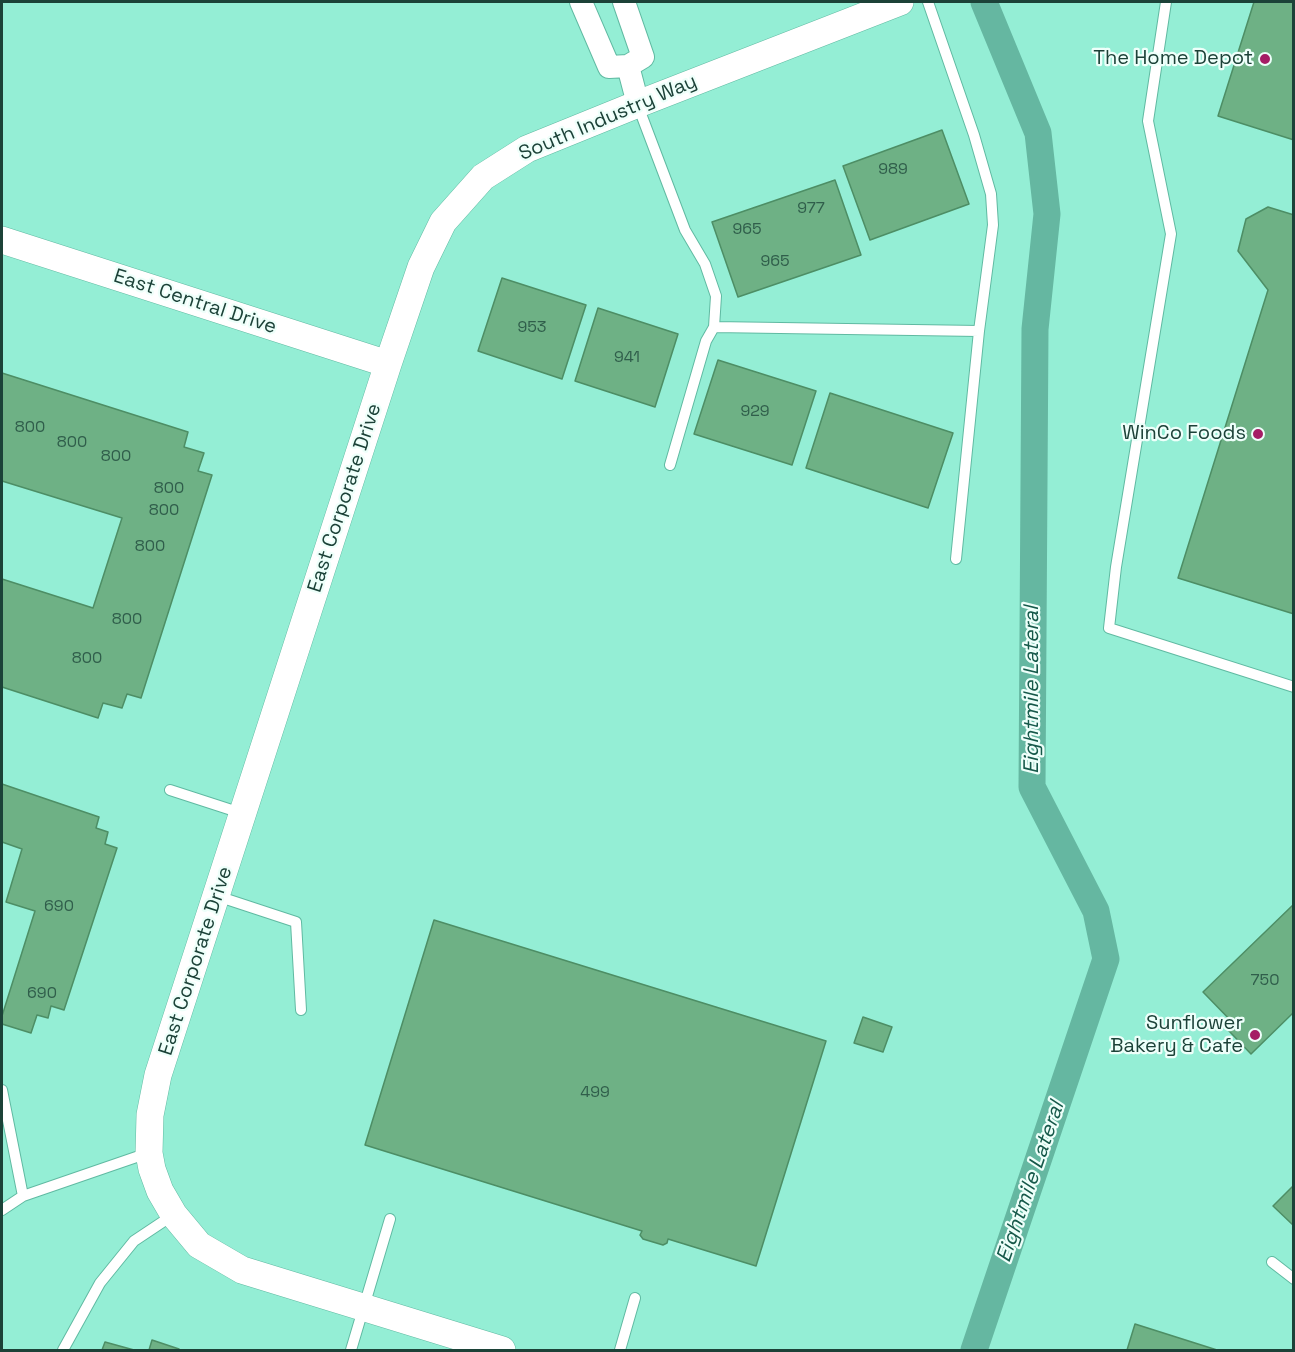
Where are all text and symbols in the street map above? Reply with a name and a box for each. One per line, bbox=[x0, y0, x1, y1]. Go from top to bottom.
place label: The Home Depot bbox=[1093, 47, 1253, 71]
marker: The Home Depot bbox=[1258, 52, 1272, 66]
street label: South Industry Way bbox=[515, 70, 701, 166]
house number: 989 bbox=[878, 160, 908, 180]
house number: 977 bbox=[797, 199, 825, 219]
house number: 965 bbox=[732, 220, 762, 240]
house number: 965 bbox=[760, 252, 790, 272]
street label: East Central Drive bbox=[111, 264, 279, 340]
house number: 953 bbox=[517, 318, 547, 338]
house number: 941 bbox=[614, 348, 640, 368]
street label: East Corporate Drive bbox=[303, 401, 387, 595]
house number: 929 bbox=[740, 402, 770, 422]
house number: 800 bbox=[15, 418, 45, 438]
place label: WinCo Foods bbox=[1122, 422, 1246, 446]
marker: WinCo Foods bbox=[1251, 427, 1265, 441]
house number: 800 bbox=[57, 433, 87, 453]
house number: 800 bbox=[101, 447, 131, 467]
house number: 800 bbox=[154, 479, 184, 499]
house number: 800 bbox=[149, 501, 179, 521]
house number: 800 bbox=[135, 537, 165, 557]
water label: Eightmile Lateral bbox=[1019, 606, 1045, 774]
house number: 800 bbox=[112, 610, 142, 630]
house number: 800 bbox=[72, 649, 102, 669]
street label: East Corporate Drive bbox=[154, 864, 238, 1058]
house number: 690 bbox=[44, 897, 74, 917]
house number: 750 bbox=[1251, 971, 1279, 991]
house number: 690 bbox=[27, 984, 57, 1004]
place label: Sunflower Bakery & Cafe bbox=[1110, 1012, 1243, 1059]
marker: Sunflower Bakery & Cafe bbox=[1248, 1028, 1262, 1042]
house number: 499 bbox=[580, 1083, 610, 1103]
water label: Eightmile Lateral bbox=[992, 1098, 1070, 1266]

